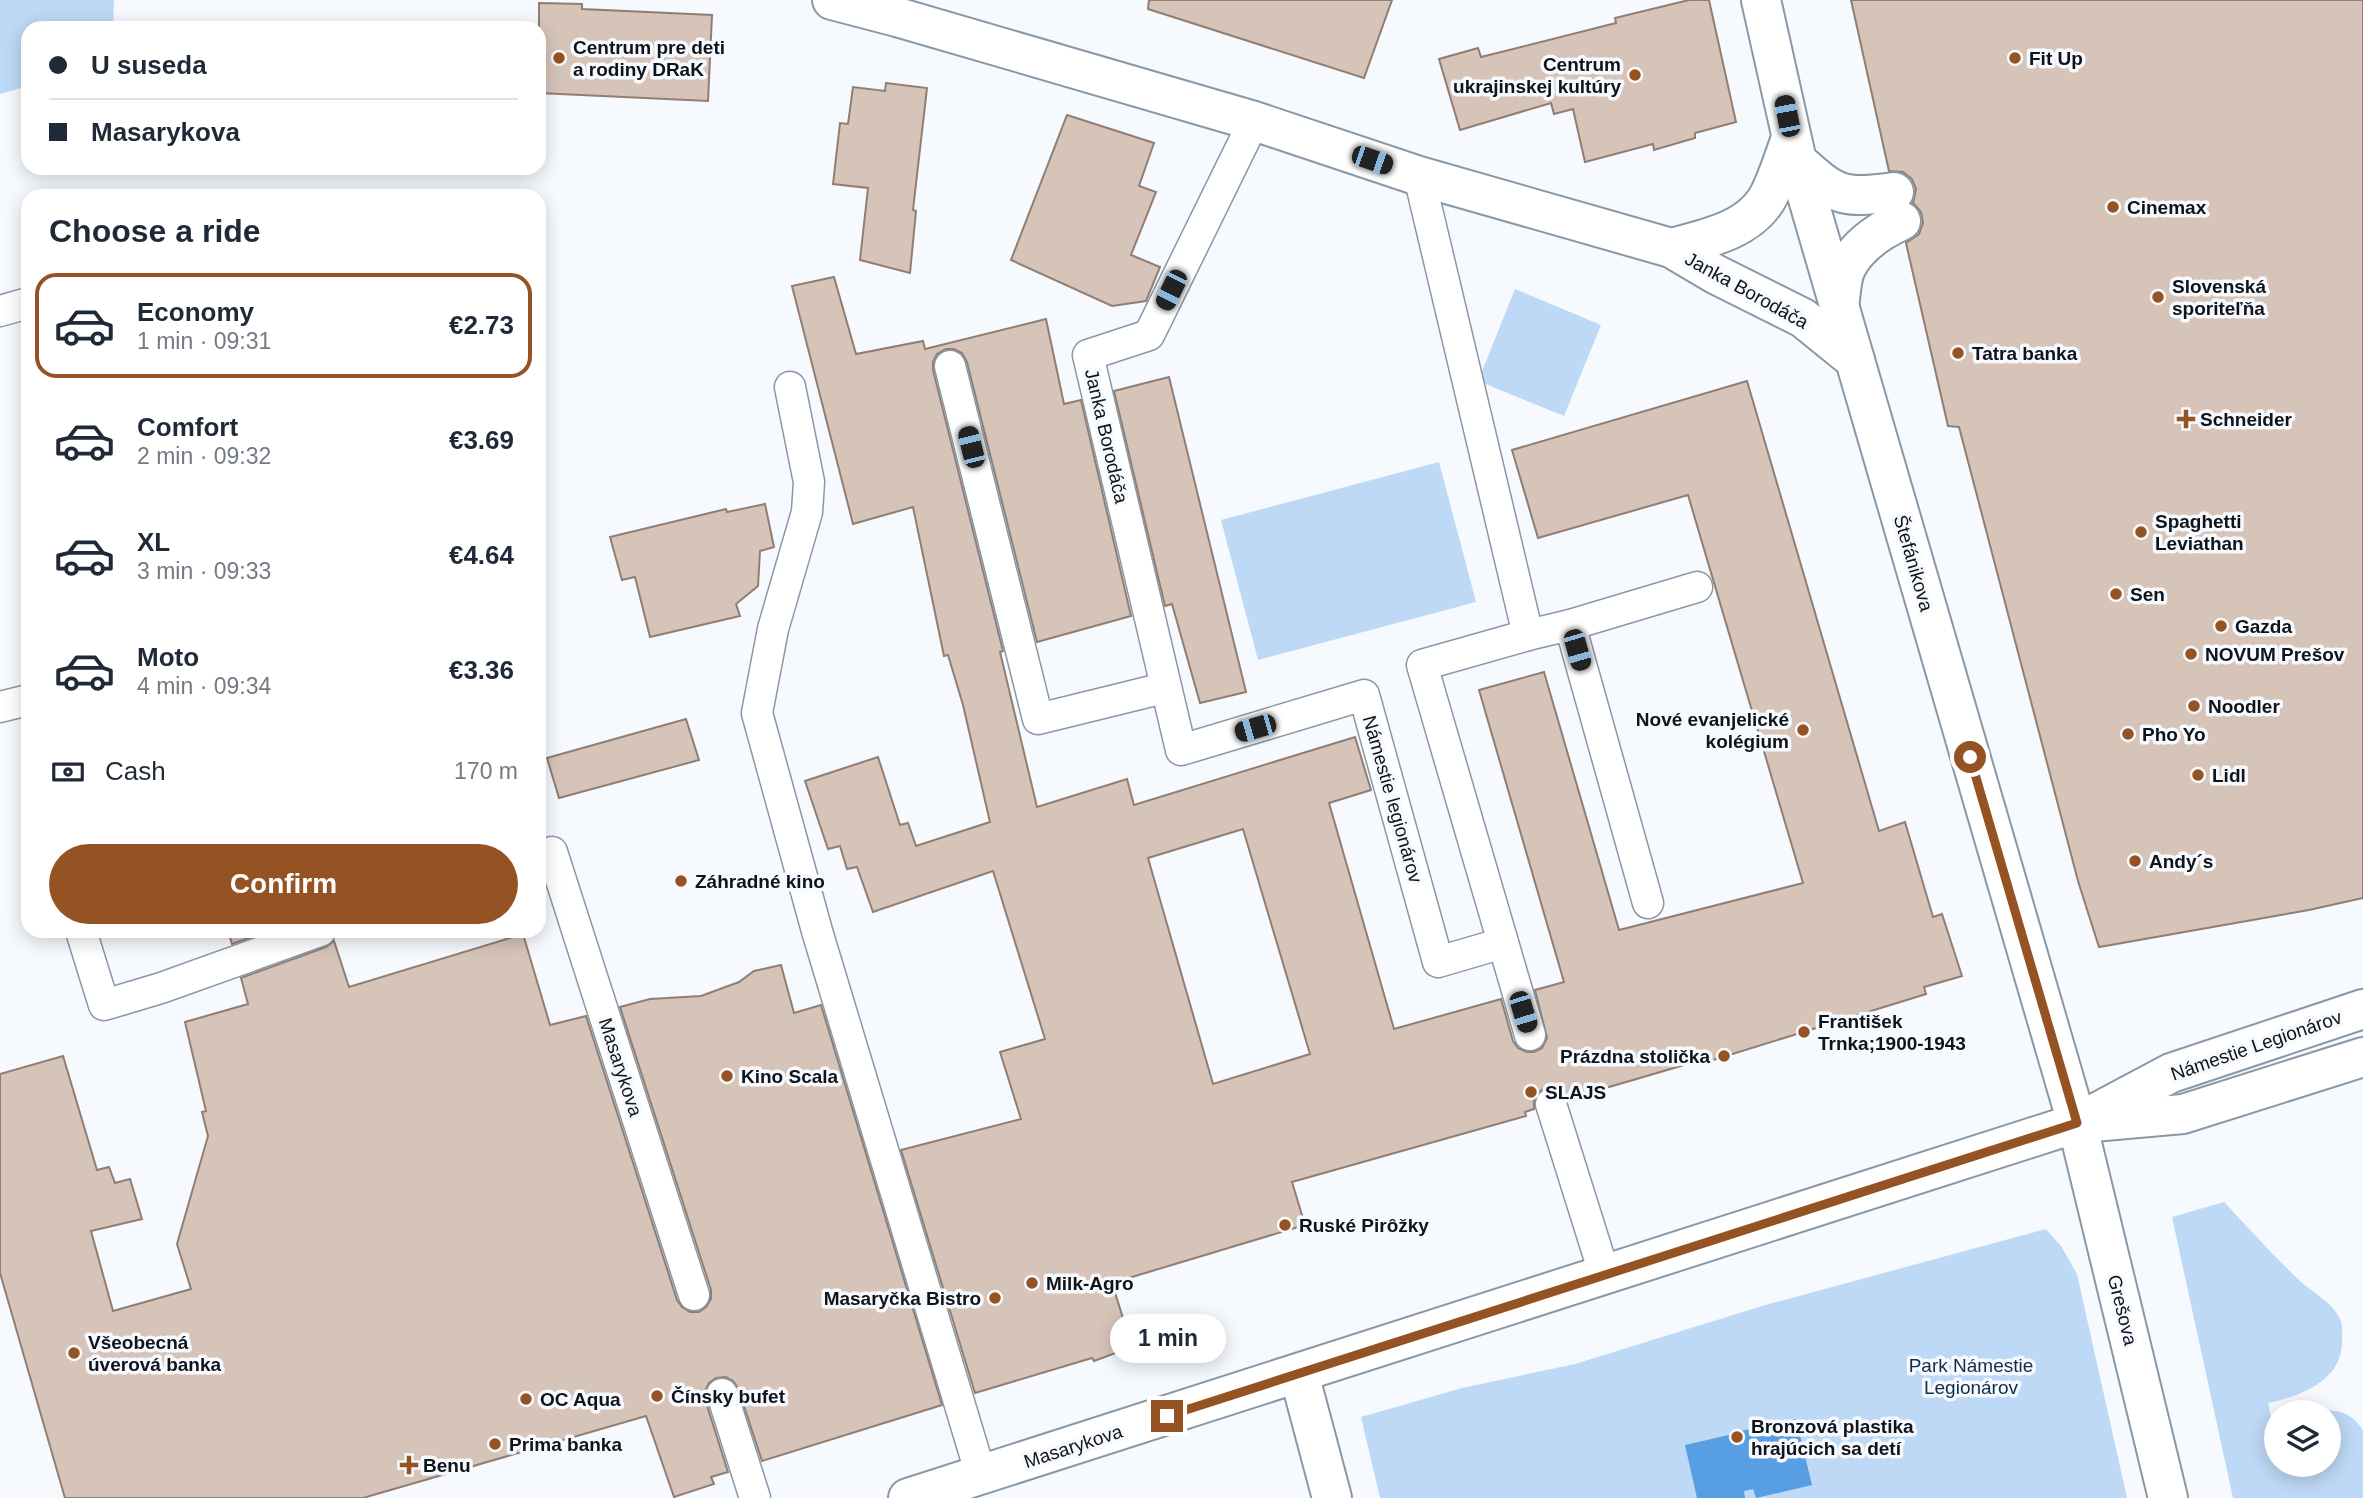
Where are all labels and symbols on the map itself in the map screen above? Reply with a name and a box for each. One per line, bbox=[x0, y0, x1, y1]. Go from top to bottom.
place label: Centrum pre deti a rodiny DRaK bbox=[573, 37, 725, 80]
place label: Fit Up bbox=[2029, 48, 2083, 69]
marker: Centrum pre deti a rodiny DRaK bbox=[551, 50, 567, 66]
marker: Fit Up bbox=[2007, 50, 2023, 66]
place label: Centrum ukrajinskej kultúry bbox=[1453, 54, 1621, 97]
marker: Centrum ukrajinskej kultúry bbox=[1627, 67, 1643, 83]
car bbox=[1773, 93, 1802, 139]
car bbox=[1349, 143, 1396, 177]
place label: Cinemax bbox=[2127, 197, 2207, 218]
marker: Cinemax bbox=[2105, 199, 2121, 215]
street label: Janka Borodáča bbox=[1682, 248, 1812, 333]
car bbox=[1153, 267, 1190, 313]
place label: Slovenská sporiteľňa bbox=[2172, 276, 2266, 319]
marker: Slovenská sporiteľňa bbox=[2150, 289, 2166, 305]
place label: Tatra banka bbox=[1972, 343, 2078, 364]
marker: Tatra banka bbox=[1950, 345, 1966, 361]
street label: Janka Borodáča bbox=[1081, 367, 1132, 506]
place label: Schneider bbox=[2200, 409, 2292, 430]
marker: Schneider bbox=[2178, 411, 2194, 427]
car bbox=[956, 424, 987, 470]
place label: Spaghetti Leviathan bbox=[2155, 511, 2244, 554]
street label: Štefánikova bbox=[1890, 513, 1937, 614]
marker: Spaghetti Leviathan bbox=[2133, 524, 2149, 540]
place label: Sen bbox=[2130, 584, 2165, 605]
marker: Sen bbox=[2108, 586, 2124, 602]
place label: Gazda bbox=[2235, 616, 2292, 637]
marker: Gazda bbox=[2213, 618, 2229, 634]
car bbox=[1562, 627, 1593, 673]
place label: NOVUM Prešov bbox=[2205, 644, 2345, 665]
marker: NOVUM Prešov bbox=[2183, 646, 2199, 662]
place label: Noodler bbox=[2208, 696, 2280, 717]
marker: Noodler bbox=[2186, 698, 2202, 714]
place label: Nové evanjelické kolégium bbox=[1636, 709, 1789, 752]
car bbox=[1232, 712, 1279, 744]
street label: Námestie legionárov bbox=[1359, 713, 1427, 886]
marker: Nové evanjelické kolégium bbox=[1795, 722, 1811, 738]
place label: Pho Yo bbox=[2142, 724, 2206, 745]
marker: Pho Yo bbox=[2120, 726, 2136, 742]
route start bbox=[1954, 741, 1986, 773]
place label: Lidl bbox=[2212, 765, 2246, 786]
marker: Lidl bbox=[2190, 767, 2206, 783]
place label: Andy´s bbox=[2149, 851, 2213, 872]
marker: Andy´s bbox=[2127, 853, 2143, 869]
place label: Záhradné kino bbox=[695, 871, 825, 892]
marker: Záhradné kino bbox=[673, 873, 689, 889]
car bbox=[1507, 989, 1540, 1035]
street label: Námestie Legionárov bbox=[2168, 1006, 2345, 1085]
place label: František Trnka;1900-1943 bbox=[1818, 1011, 1966, 1054]
street label: Masarykova bbox=[595, 1015, 646, 1120]
marker: František Trnka;1900-1943 bbox=[1796, 1024, 1812, 1040]
place label: Prázdna stolička bbox=[1560, 1046, 1710, 1067]
marker: Prázdna stolička bbox=[1716, 1048, 1732, 1064]
place label: Kino Scala bbox=[741, 1066, 839, 1087]
marker: Kino Scala bbox=[719, 1068, 735, 1084]
place label: SLAJS bbox=[1545, 1082, 1606, 1103]
marker: SLAJS bbox=[1523, 1084, 1539, 1100]
place label: Ruské Pirôžky bbox=[1299, 1215, 1429, 1236]
marker: Ruské Pirôžky bbox=[1277, 1217, 1293, 1233]
place label: Milk-Agro bbox=[1046, 1273, 1134, 1294]
street label: Grešova bbox=[2104, 1273, 2141, 1348]
marker: Milk-Agro bbox=[1024, 1275, 1040, 1291]
place label: Masaryčka Bistro bbox=[824, 1288, 981, 1309]
marker: Masaryčka Bistro bbox=[987, 1290, 1003, 1306]
callout: 1 min bbox=[1109, 1314, 1225, 1364]
place label: Všeobecná úverová banka bbox=[88, 1332, 221, 1375]
marker: Všeobecná úverová banka bbox=[66, 1345, 82, 1361]
park label: Park Námestie Legionárov bbox=[1909, 1355, 2033, 1398]
place label: Čínsky bufet bbox=[671, 1386, 786, 1407]
marker: Čínsky bufet bbox=[649, 1388, 665, 1404]
place label: OC Aqua bbox=[540, 1389, 621, 1410]
marker: OC Aqua bbox=[518, 1391, 534, 1407]
route end bbox=[1151, 1400, 1183, 1432]
place label: Bronzová plastika hrajúcich sa detí bbox=[1751, 1416, 1914, 1459]
street label: Masarykova bbox=[1021, 1421, 1126, 1472]
marker: Bronzová plastika hrajúcich sa detí bbox=[1729, 1429, 1745, 1445]
place label: Prima banka bbox=[509, 1434, 622, 1455]
marker: Prima banka bbox=[487, 1436, 503, 1452]
place label: Benu bbox=[423, 1455, 471, 1476]
marker: Benu bbox=[401, 1457, 417, 1473]

